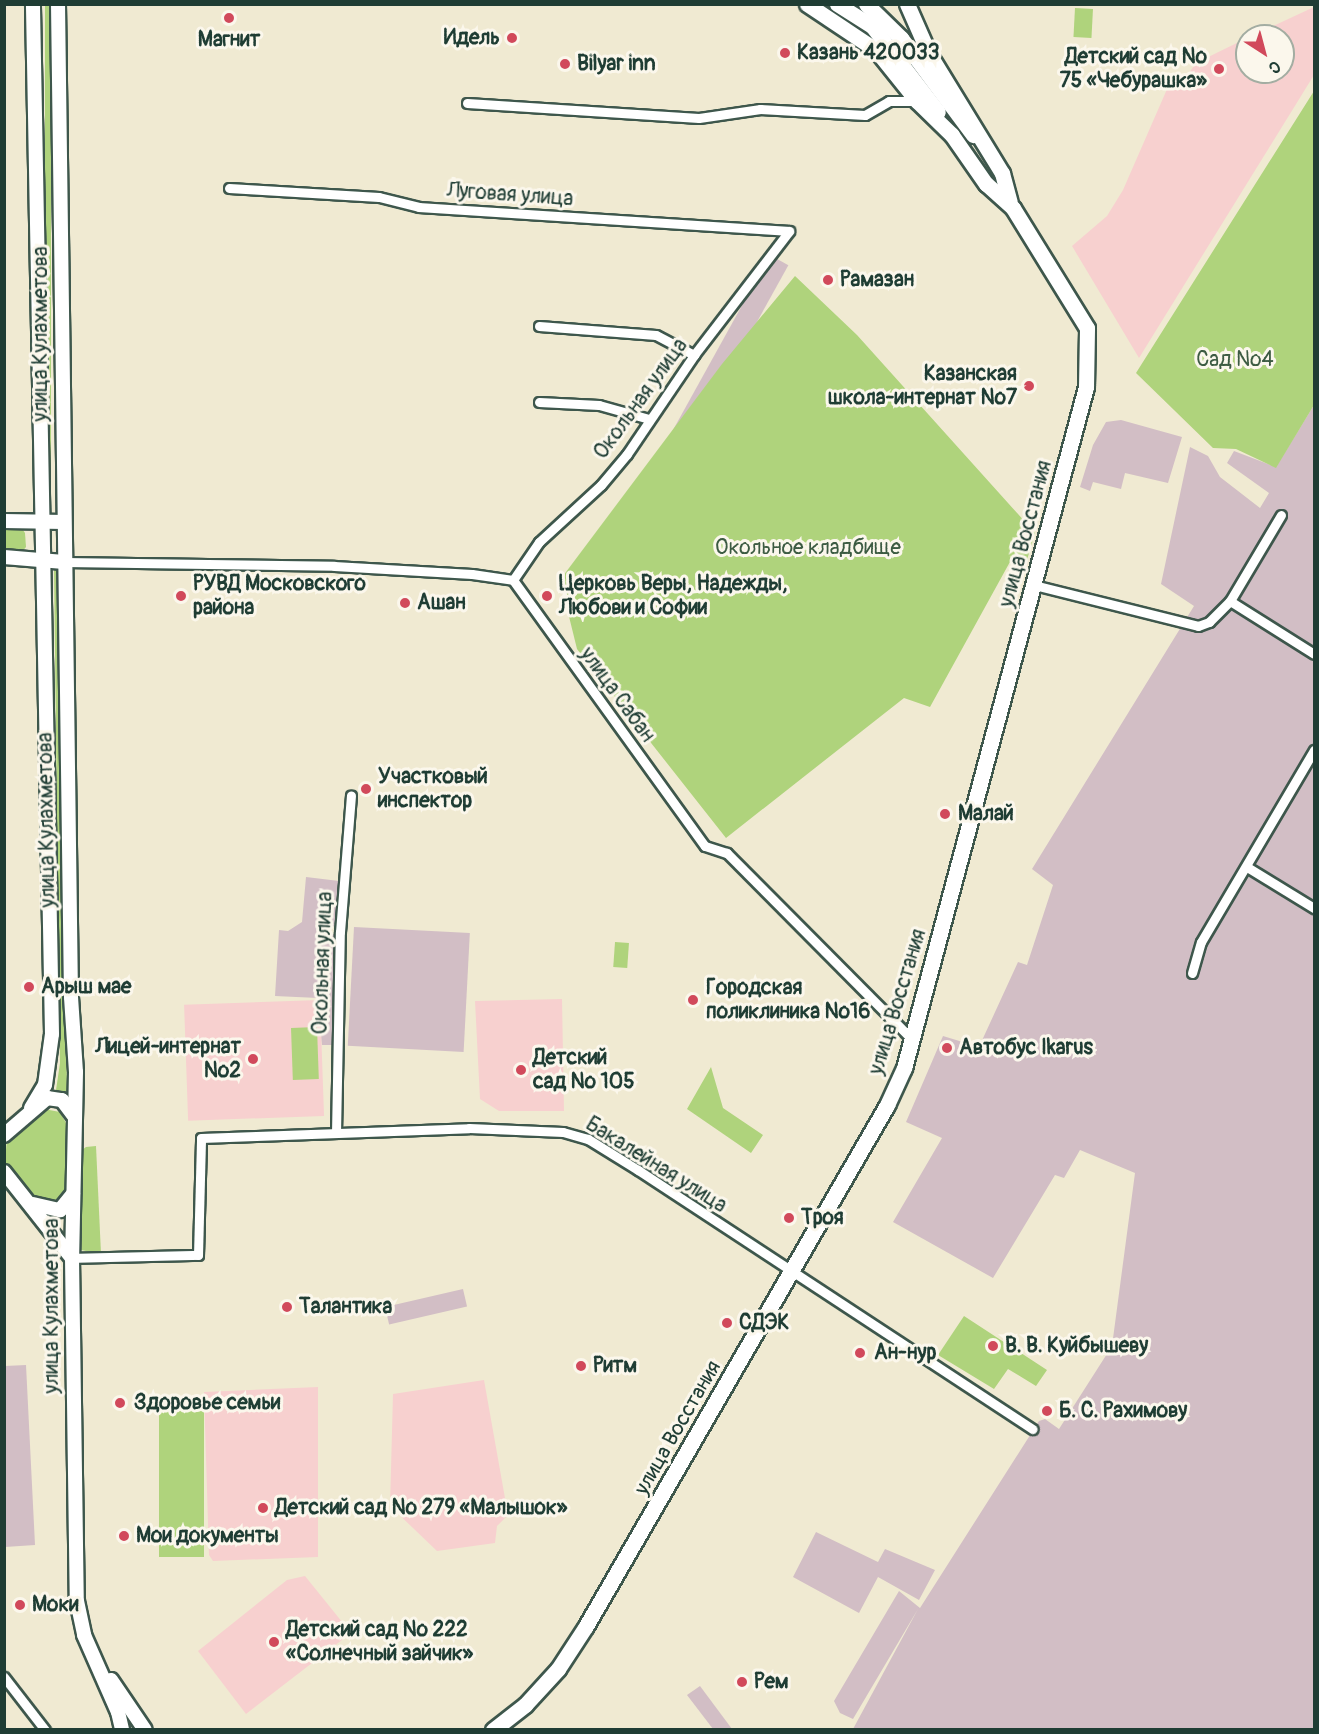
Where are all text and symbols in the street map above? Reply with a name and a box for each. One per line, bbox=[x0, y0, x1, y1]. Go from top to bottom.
marker: Магнит bbox=[222, 11, 236, 25]
north arrow bbox=[1235, 24, 1295, 84]
place label: Идель bbox=[444, 25, 500, 51]
place label: Магнит bbox=[198, 27, 260, 53]
marker: Идель bbox=[505, 31, 519, 45]
place label: Казань 420033 bbox=[797, 40, 939, 66]
place label: Детский сад № 75 «Чебурашка» bbox=[1060, 44, 1207, 94]
marker: Казань 420033 bbox=[778, 46, 792, 60]
place label: Bilyar inn bbox=[577, 51, 656, 77]
text: С bbox=[1265, 56, 1284, 78]
marker: Bilyar inn bbox=[558, 57, 572, 71]
marker: Детский сад № 75 «Чебурашка» bbox=[1212, 62, 1226, 76]
street label: Луговая улица bbox=[446, 178, 574, 212]
street label: улица Кулахметова bbox=[28, 246, 54, 422]
place label: Рамазан bbox=[840, 267, 914, 293]
marker: Рамазан bbox=[821, 273, 835, 287]
street label: Окольная улица bbox=[589, 334, 693, 464]
park label: Сад №4 bbox=[1196, 347, 1274, 373]
place label: Казанская школа-интернат №7 bbox=[828, 361, 1017, 411]
marker: Казанская школа-интернат №7 bbox=[1022, 379, 1036, 393]
street label: улица Восстания bbox=[994, 458, 1058, 610]
park label: Окольное кладбище bbox=[715, 535, 901, 561]
place label: РУВД Московского района bbox=[193, 571, 366, 621]
place label: Церковь Веры, Надежды, Любови и Софии bbox=[559, 571, 787, 621]
marker: РУВД Московского района bbox=[174, 589, 188, 603]
marker: Церковь Веры, Надежды, Любови и Софии bbox=[540, 589, 554, 603]
place label: Ашан bbox=[417, 590, 466, 616]
marker: Ашан bbox=[398, 596, 412, 610]
street label: улица Сабан bbox=[574, 643, 660, 747]
street label: улица Кулахметова bbox=[33, 732, 61, 908]
place label: Участковый инспектор bbox=[378, 764, 488, 814]
marker: Участковый инспектор bbox=[359, 782, 373, 796]
place label: Малай bbox=[958, 801, 1014, 827]
marker: Малай bbox=[936, 805, 954, 823]
street label: Окольная улица bbox=[308, 891, 338, 1035]
street label: улица Восстания bbox=[864, 926, 932, 1078]
place label: Арыш мае bbox=[41, 974, 131, 1000]
place label: Городская поликлиника №16 bbox=[706, 975, 870, 1025]
marker: Арыш мае bbox=[22, 980, 36, 994]
marker: Городская поликлиника №16 bbox=[684, 991, 702, 1009]
place label: Лицей-интернат №2 bbox=[95, 1034, 241, 1084]
place label: Автобус Ikarus bbox=[959, 1035, 1093, 1061]
marker: Автобус Ikarus bbox=[940, 1041, 954, 1055]
place label: Детский сад № 105 bbox=[533, 1045, 635, 1095]
marker: Лицей-интернат №2 bbox=[246, 1052, 260, 1066]
marker: Детский сад № 105 bbox=[514, 1063, 528, 1077]
street label: Бакалейная улица bbox=[581, 1112, 731, 1218]
place label: Троя bbox=[801, 1205, 844, 1231]
marker: Троя bbox=[782, 1211, 796, 1225]
street label: улица Кулахметова bbox=[39, 1218, 65, 1394]
place label: Талантика bbox=[299, 1294, 392, 1320]
marker: Талантика bbox=[280, 1300, 294, 1314]
place label: СДЭК bbox=[739, 1310, 789, 1336]
marker: СДЭК bbox=[720, 1316, 734, 1330]
place label: В. В. Куйбышеву bbox=[1005, 1333, 1148, 1359]
marker: В. В. Куйбышеву bbox=[986, 1339, 1000, 1353]
place label: Ан-нур bbox=[874, 1340, 936, 1366]
marker: Ан-нур bbox=[851, 1344, 869, 1362]
place label: Ритм bbox=[593, 1353, 637, 1379]
street label: улица Восстания bbox=[629, 1356, 727, 1500]
marker: Ритм bbox=[574, 1359, 588, 1373]
place label: Здоровье семьи bbox=[134, 1390, 280, 1416]
marker: Здоровье семьи bbox=[111, 1394, 129, 1412]
place label: Б. С. Рахимову bbox=[1059, 1398, 1187, 1424]
marker: Б. С. Рахимову bbox=[1040, 1404, 1054, 1418]
place label: Детский сад № 279 «Малышок» bbox=[275, 1495, 567, 1521]
marker: Детский сад № 279 «Малышок» bbox=[256, 1501, 270, 1515]
place label: Мои документы bbox=[136, 1523, 279, 1549]
marker: Мои документы bbox=[117, 1529, 131, 1543]
place label: Моки bbox=[32, 1592, 79, 1618]
marker: Моки bbox=[13, 1598, 27, 1612]
place label: Детский сад № 222 «Солнечный зайчик» bbox=[286, 1617, 473, 1667]
marker: Детский сад № 222 «Солнечный зайчик» bbox=[267, 1635, 281, 1649]
place label: Рем bbox=[754, 1669, 789, 1695]
marker: Рем bbox=[735, 1675, 749, 1689]

